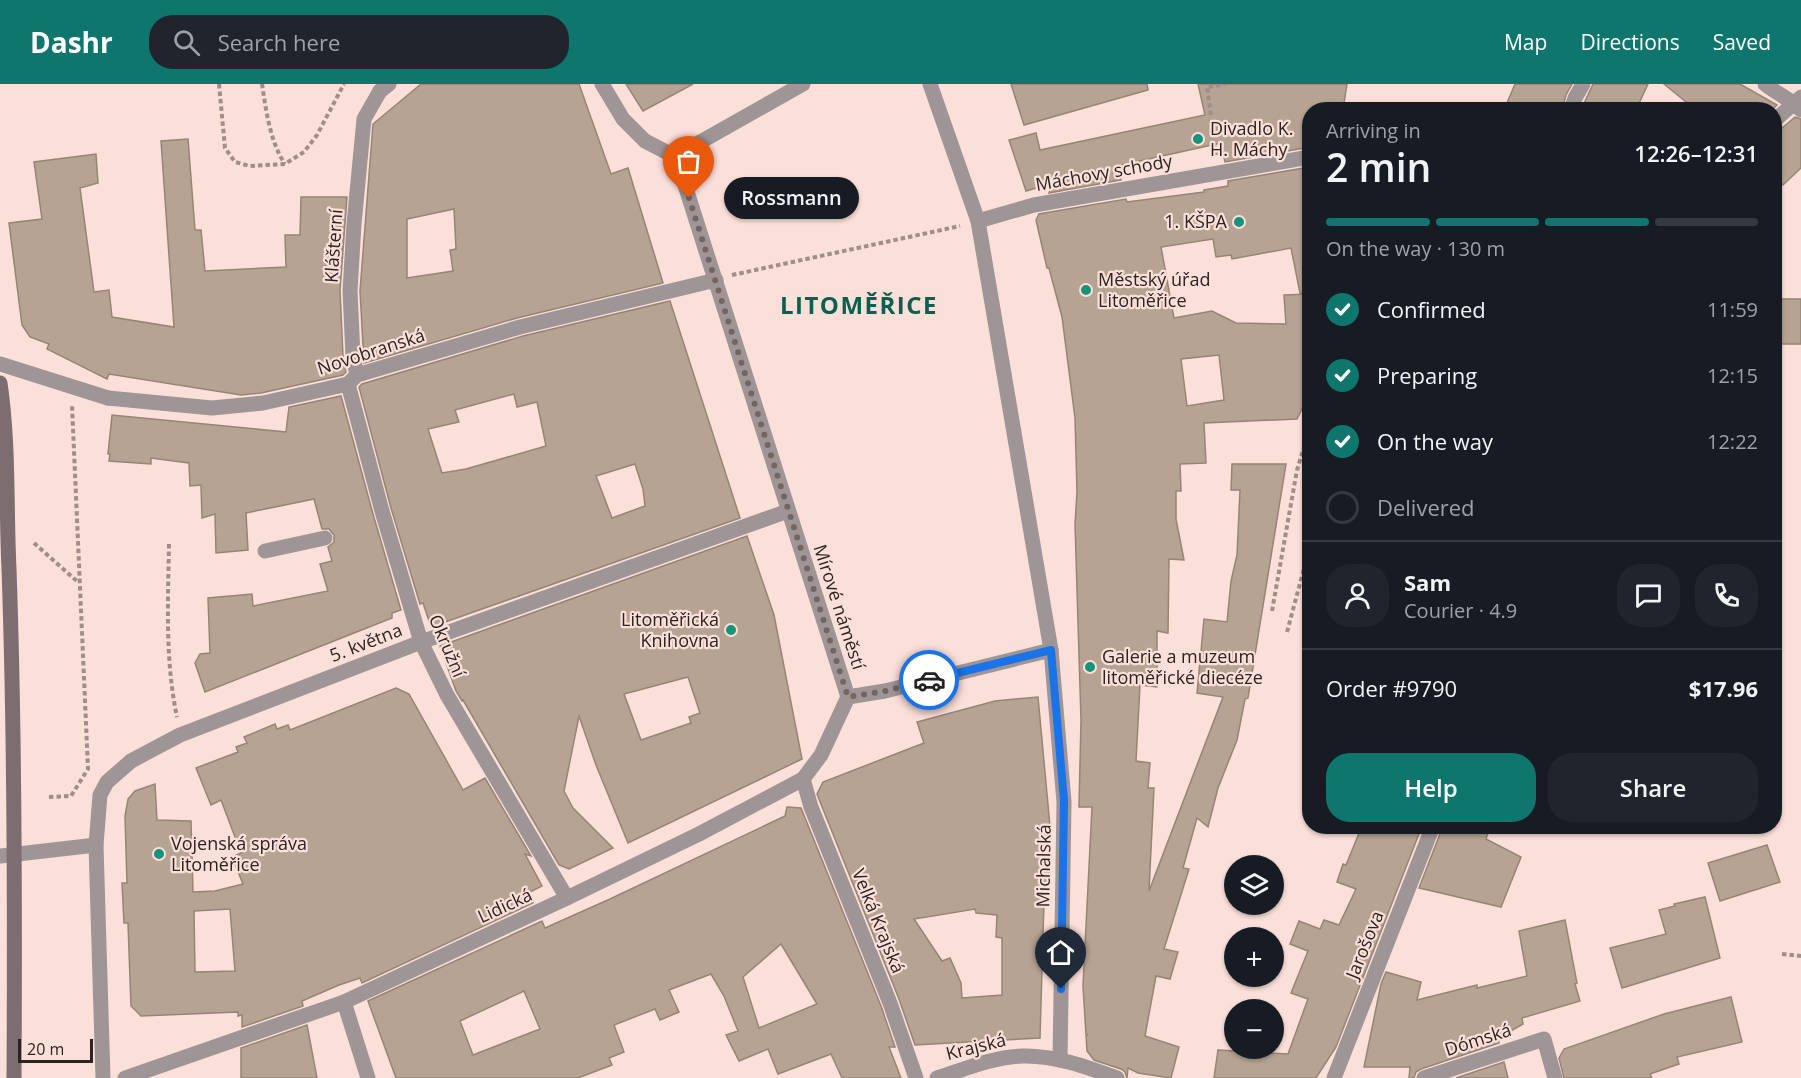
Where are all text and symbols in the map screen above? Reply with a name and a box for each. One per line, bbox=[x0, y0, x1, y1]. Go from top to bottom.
search box bbox=[149, 15, 569, 69]
text: Dashr bbox=[30, 23, 113, 61]
icon: search bbox=[170, 26, 203, 59]
text: Search here bbox=[218, 27, 340, 57]
text: Map bbox=[1504, 28, 1547, 56]
text: Directions bbox=[1580, 28, 1680, 56]
text: Saved bbox=[1713, 28, 1771, 56]
place label: Divadlo K. H. Máchy bbox=[1210, 116, 1293, 161]
text: Arriving in bbox=[1326, 117, 1421, 144]
marker: Divadlo K. H. Máchy bbox=[1191, 132, 1205, 146]
pin bbox=[663, 136, 714, 198]
text: 12:26–12:31 bbox=[1634, 138, 1758, 168]
text: 2 min bbox=[1326, 140, 1431, 193]
icon: bag bbox=[672, 145, 705, 178]
street label: Máchovy schody bbox=[1034, 148, 1175, 196]
callout: Rossmann bbox=[725, 177, 860, 219]
text: Rossmann bbox=[741, 184, 842, 211]
street label: Klášterní bbox=[318, 208, 348, 283]
place label: 1. KŠPA bbox=[1164, 209, 1228, 233]
marker: 1. KŠPA bbox=[1232, 215, 1246, 229]
text: On the way · 130 m bbox=[1326, 235, 1505, 262]
place label: Městský úřad Litoměřice bbox=[1098, 267, 1210, 312]
marker: Městský úřad Litoměřice bbox=[1079, 283, 1093, 297]
district label: LITOMĚŘICE bbox=[780, 288, 938, 321]
icon: check bbox=[1326, 293, 1359, 326]
text: Confirmed bbox=[1377, 294, 1486, 324]
text: 11:59 bbox=[1707, 296, 1758, 323]
street label: Novobranská bbox=[314, 322, 427, 380]
icon: check bbox=[1326, 359, 1359, 392]
text: Preparing bbox=[1377, 360, 1477, 390]
text: 12:15 bbox=[1707, 362, 1758, 389]
icon: check bbox=[1326, 425, 1359, 458]
text: On the way bbox=[1377, 426, 1493, 456]
text: 12:22 bbox=[1707, 428, 1758, 455]
text: Delivered bbox=[1377, 492, 1475, 522]
street label: Mírové náměstí bbox=[808, 541, 872, 673]
button: person bbox=[1326, 564, 1389, 627]
button: chat bbox=[1617, 564, 1680, 627]
button: phone bbox=[1695, 564, 1758, 627]
text: Sam bbox=[1404, 567, 1451, 597]
text: Courier · 4.9 bbox=[1404, 597, 1517, 624]
place label: Litoměřická Knihovna bbox=[621, 607, 719, 652]
street label: Okružní bbox=[424, 611, 472, 681]
street label: 5. května bbox=[326, 617, 405, 667]
marker: Litoměřická Knihovna bbox=[724, 623, 738, 637]
place label: Galerie a muzeum litoměřické diecéze bbox=[1102, 644, 1263, 689]
courier bbox=[899, 650, 959, 710]
marker: Galerie a muzeum litoměřické diecéze bbox=[1083, 660, 1097, 674]
icon: car bbox=[913, 664, 946, 697]
text: Order #9790 bbox=[1326, 673, 1457, 703]
text: $17.96 bbox=[1689, 673, 1758, 703]
button: Help bbox=[1326, 753, 1536, 822]
button: Share bbox=[1548, 753, 1758, 822]
street label: Michalská bbox=[1030, 824, 1056, 908]
place label: Vojenská správa Litoměřice bbox=[171, 831, 307, 876]
marker: Vojenská správa Litoměřice bbox=[152, 847, 166, 861]
map controls bbox=[1224, 855, 1284, 1059]
button: layers bbox=[1224, 855, 1284, 915]
street label: Velká Krajská bbox=[847, 865, 911, 976]
street label: Lidická bbox=[473, 882, 536, 928]
street label: Jarošova bbox=[1339, 907, 1389, 984]
pin bbox=[1035, 927, 1086, 989]
button: + bbox=[1224, 927, 1284, 987]
icon: home bbox=[1044, 936, 1077, 969]
button: − bbox=[1224, 999, 1284, 1059]
street label: Dómská bbox=[1441, 1017, 1514, 1061]
street label: Krajská bbox=[943, 1027, 1008, 1065]
scale bar bbox=[18, 1036, 93, 1064]
text: 20 m bbox=[27, 1038, 64, 1060]

